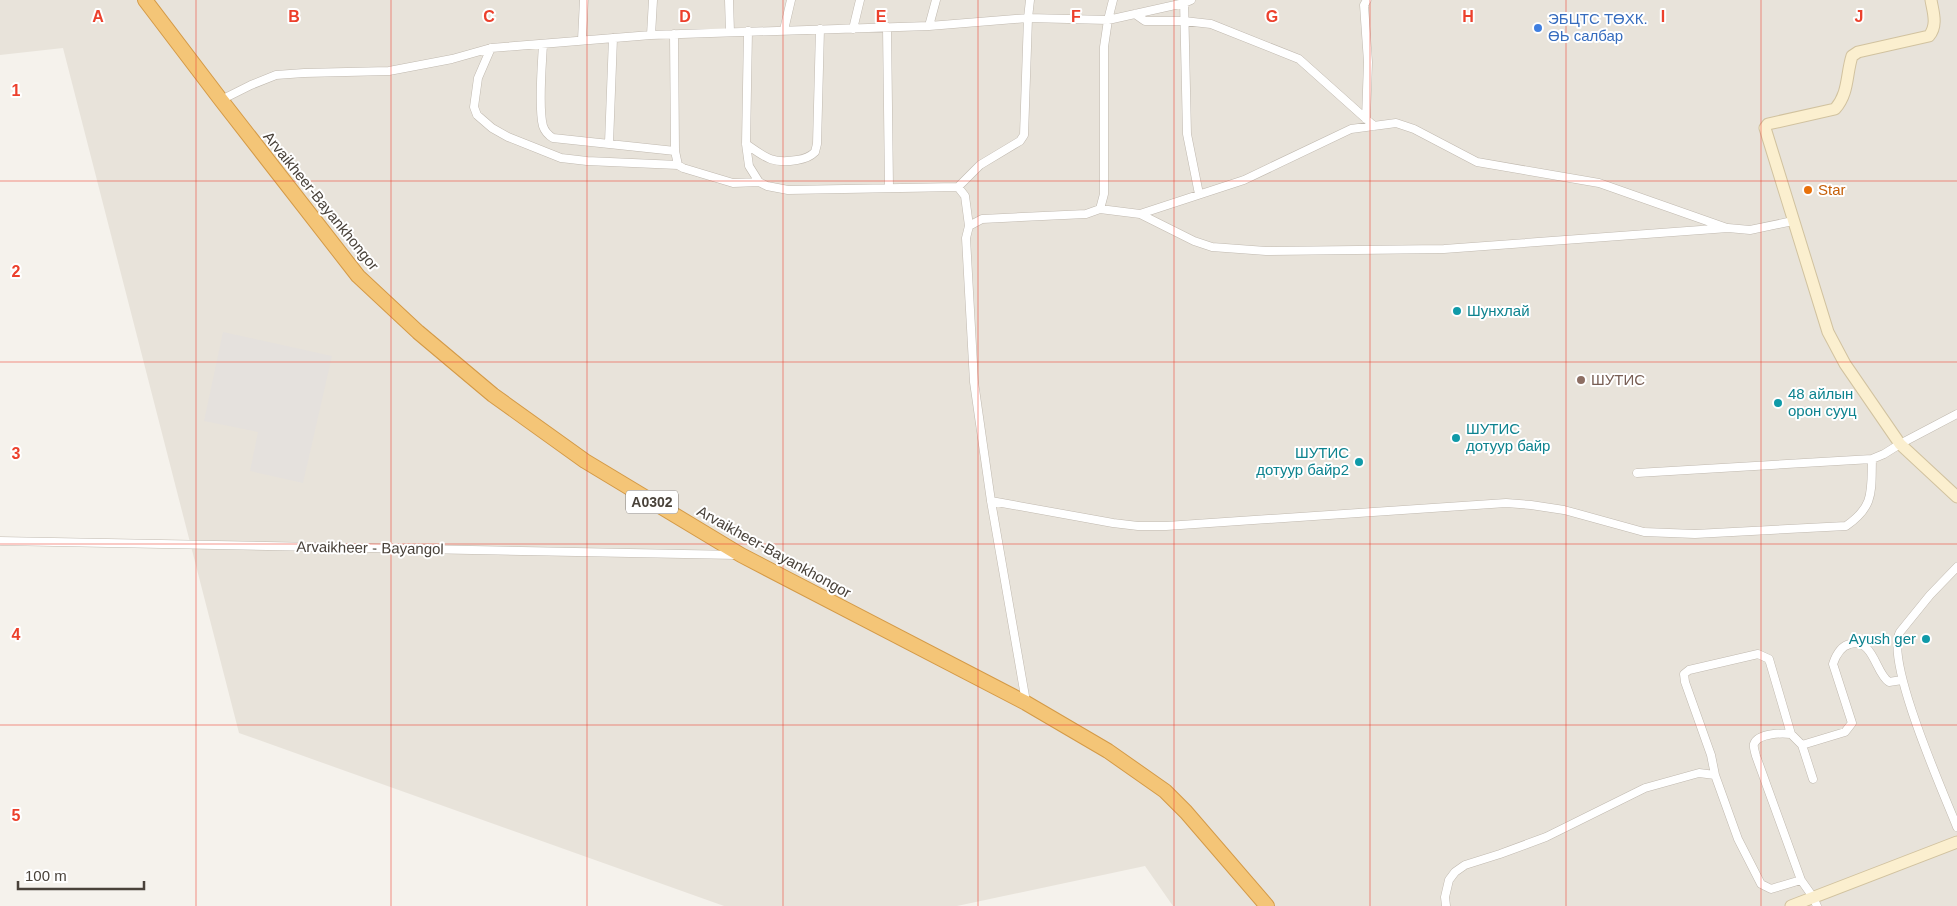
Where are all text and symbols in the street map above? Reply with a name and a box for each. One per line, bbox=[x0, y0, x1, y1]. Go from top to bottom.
text: A bbox=[92, 8, 104, 25]
text: B bbox=[288, 8, 300, 25]
text: C bbox=[483, 8, 495, 25]
text: D bbox=[679, 8, 691, 25]
text: E bbox=[876, 8, 887, 25]
text: F bbox=[1071, 8, 1081, 25]
text: G bbox=[1266, 8, 1278, 25]
text: H bbox=[1462, 8, 1474, 25]
text: I bbox=[1661, 8, 1665, 25]
text: J bbox=[1855, 8, 1863, 25]
place label: ЭБЦТС ТӨХК. ӨЬ салбар bbox=[1548, 10, 1648, 44]
marker: ЭБЦТС ТӨХК. ӨЬ салбар bbox=[1532, 22, 1544, 34]
text: 1 bbox=[12, 82, 21, 99]
street label: Arvaikheer-Bayankhongor bbox=[260, 128, 383, 273]
place label: Star bbox=[1818, 181, 1846, 198]
marker: Star bbox=[1802, 184, 1814, 196]
text: 2 bbox=[12, 263, 21, 280]
place label: Шунхлай bbox=[1467, 302, 1530, 319]
marker: Шунхлай bbox=[1451, 305, 1463, 317]
place label: ШУТИС bbox=[1591, 371, 1645, 388]
marker: ШУТИС bbox=[1575, 374, 1587, 386]
place label: 48 айлын орон сууц bbox=[1788, 385, 1857, 419]
marker: 48 айлын орон сууц bbox=[1772, 397, 1784, 409]
place label: ШУТИС дотуур байр bbox=[1466, 420, 1550, 454]
marker: ШУТИС дотуур байр bbox=[1450, 432, 1462, 444]
place label: ШУТИС дотуур байр2 bbox=[1256, 444, 1349, 478]
text: 3 bbox=[12, 445, 21, 462]
marker: ШУТИС дотуур байр2 bbox=[1353, 456, 1365, 468]
road number: A0302 bbox=[626, 491, 678, 514]
street label: Arvaikheer-Bayankhongor bbox=[694, 502, 854, 601]
street label: Arvaikheer - Bayangol bbox=[296, 538, 444, 557]
text: 4 bbox=[12, 626, 21, 643]
place label: Ayush ger bbox=[1849, 630, 1916, 647]
marker: Ayush ger bbox=[1920, 633, 1932, 645]
text: 5 bbox=[12, 807, 21, 824]
scale bar bbox=[18, 858, 144, 890]
text: 100 m bbox=[25, 867, 67, 884]

